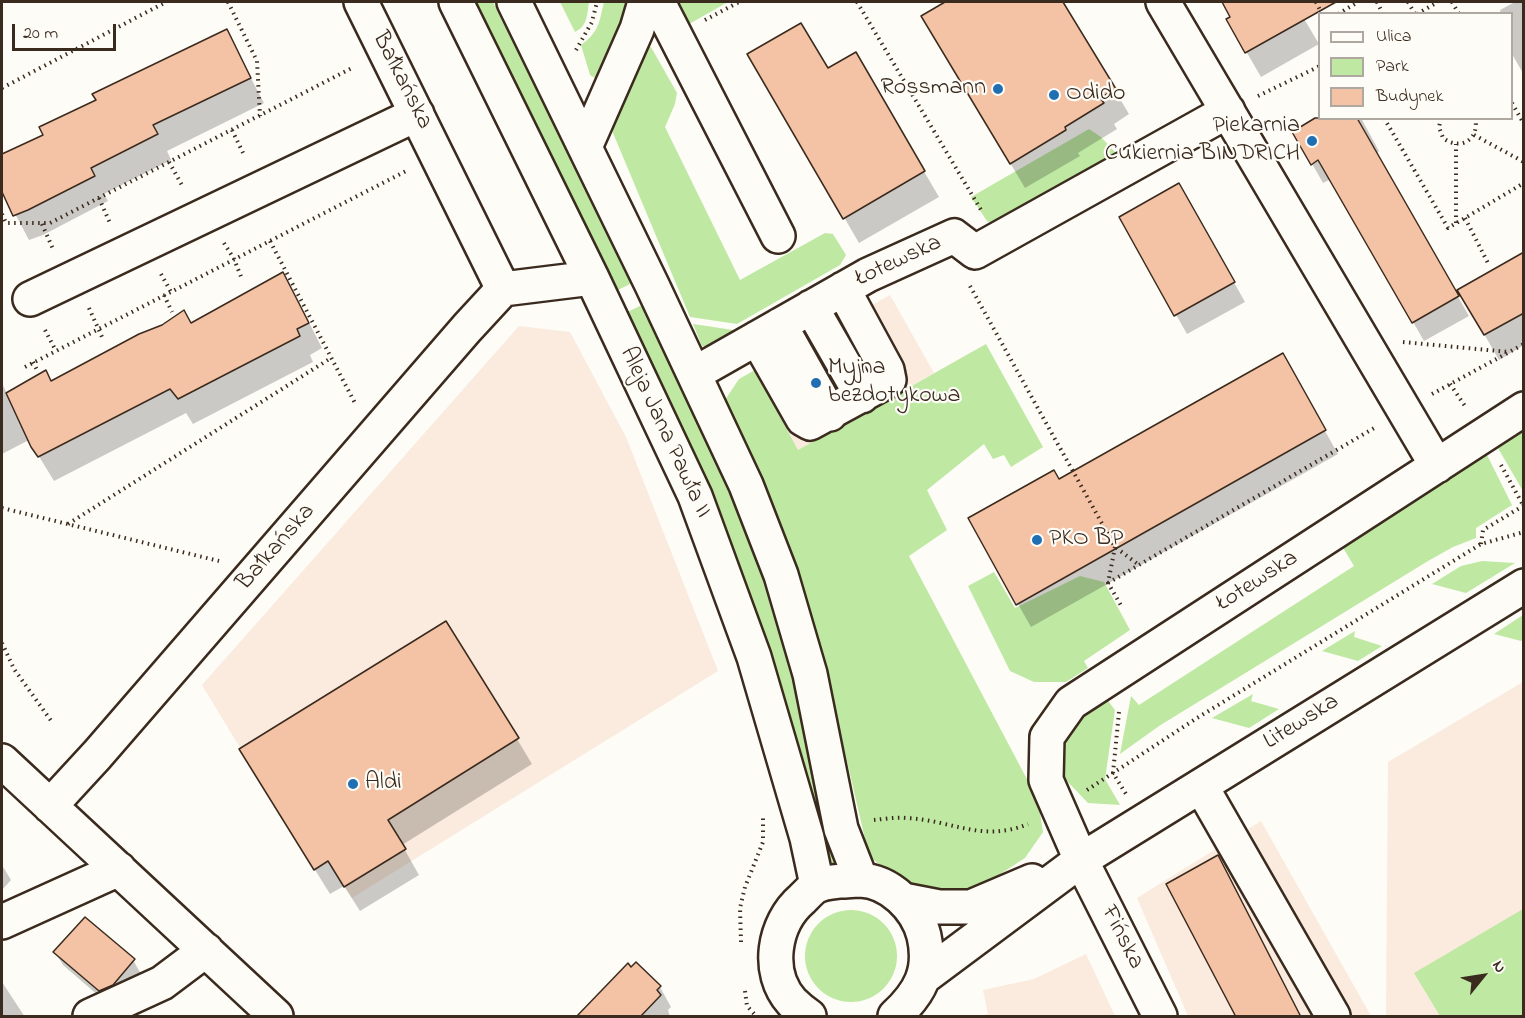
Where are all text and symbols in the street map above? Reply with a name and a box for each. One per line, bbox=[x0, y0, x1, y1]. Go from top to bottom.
scale bar bbox=[15, 12, 118, 50]
legend bbox=[1318, 12, 1513, 120]
text: 20 m bbox=[23, 21, 58, 47]
text: Ulica bbox=[1376, 24, 1411, 50]
street label: Bałkańska bbox=[364, 27, 438, 135]
text: Park bbox=[1376, 54, 1409, 80]
place label: Rossmann bbox=[881, 75, 986, 103]
place label: Odido bbox=[1066, 81, 1126, 109]
marker: Rossmann bbox=[991, 82, 1005, 96]
text: Budynek bbox=[1376, 84, 1443, 110]
marker: Odido bbox=[1047, 88, 1061, 102]
place label: Piekarnia Cukiernia BINDRICH bbox=[1105, 113, 1300, 169]
marker: Piekarnia Cukiernia BINDRICH bbox=[1305, 134, 1319, 148]
street label: Łotewska bbox=[851, 230, 947, 294]
street label: Aleja Jana Pawła II bbox=[612, 343, 716, 523]
place label: Myjna bezdotykowa bbox=[828, 355, 961, 411]
marker: Myjna bezdotykowa bbox=[809, 376, 823, 390]
street label: Bałkańska bbox=[232, 499, 322, 597]
place label: PKO BP bbox=[1049, 526, 1123, 554]
marker: PKO BP bbox=[1030, 533, 1044, 547]
street label: Łotewska bbox=[1212, 545, 1304, 619]
street label: Litewska bbox=[1259, 689, 1345, 757]
place label: Aldi bbox=[365, 770, 402, 798]
marker: Aldi bbox=[346, 777, 360, 791]
street label: Fińska bbox=[1093, 901, 1149, 975]
north arrow bbox=[1453, 946, 1513, 1006]
text: N bbox=[1485, 956, 1512, 978]

